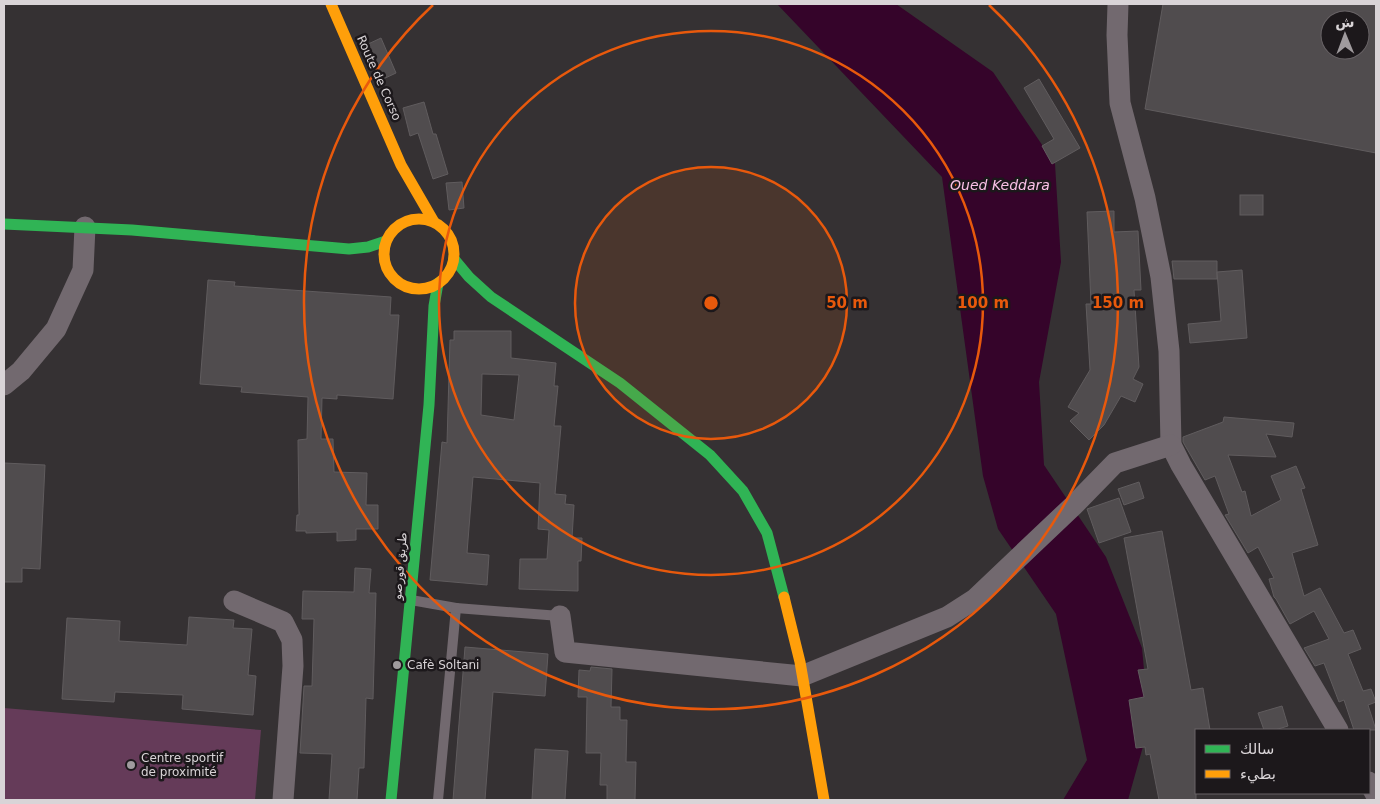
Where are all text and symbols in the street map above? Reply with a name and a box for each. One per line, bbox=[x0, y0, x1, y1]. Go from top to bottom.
north arrow bbox=[1320, 10, 1370, 60]
text: ش bbox=[1335, 14, 1355, 30]
street label: Route de Corso bbox=[354, 33, 404, 123]
water label: Oued Keddara bbox=[950, 177, 1050, 193]
centre of rings bbox=[702, 294, 720, 312]
text: 50 m bbox=[826, 294, 868, 312]
text: 100 m bbox=[957, 294, 1009, 312]
text: 150 m bbox=[1092, 294, 1144, 312]
street label: طريق قورصو bbox=[390, 532, 411, 601]
place label: Cafè Soltani bbox=[407, 658, 479, 672]
marker: Cafè Soltani bbox=[391, 659, 403, 671]
legend bbox=[1195, 729, 1370, 794]
text: سالك bbox=[1240, 740, 1274, 758]
place label: Centre sportif de proximité bbox=[141, 751, 224, 779]
marker: Centre sportif de proximité bbox=[125, 759, 137, 771]
text: بطيء bbox=[1240, 765, 1276, 784]

